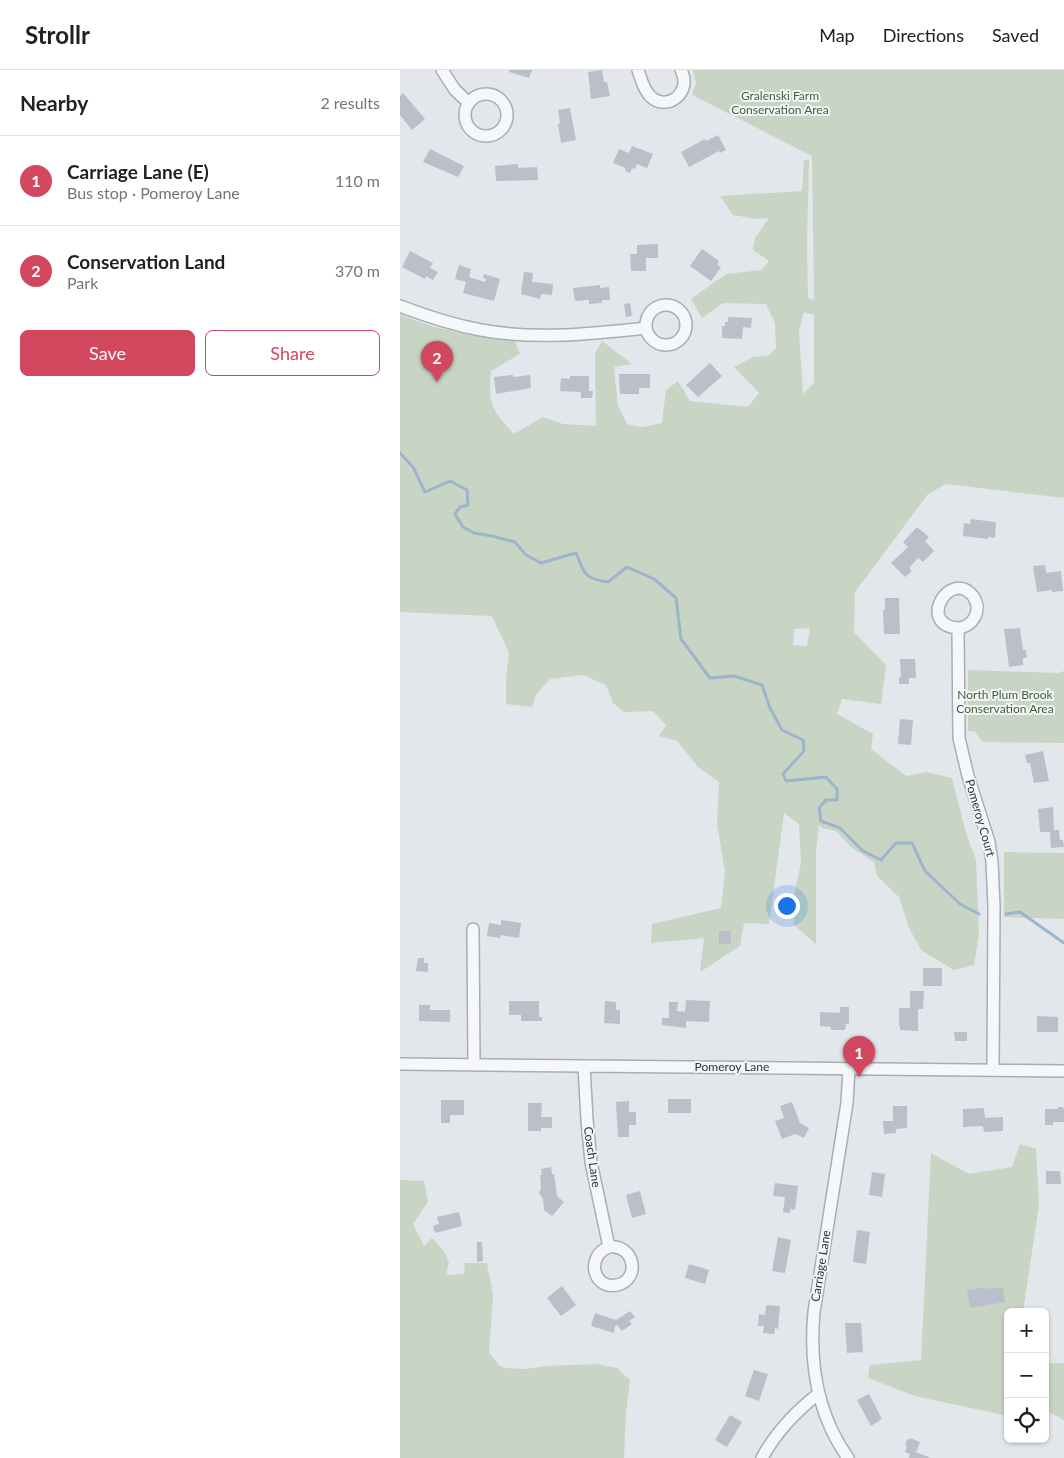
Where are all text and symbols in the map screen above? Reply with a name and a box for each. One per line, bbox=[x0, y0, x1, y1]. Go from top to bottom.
text: Strollr bbox=[25, 20, 90, 49]
text: Map bbox=[819, 24, 855, 46]
text: Directions bbox=[883, 24, 964, 46]
text: Saved bbox=[992, 24, 1039, 46]
park label: Gralenski Farm Conservation Area bbox=[731, 88, 829, 117]
text: Nearby bbox=[20, 90, 88, 115]
text: 2 results bbox=[320, 93, 380, 112]
text: Carriage Lane (E) bbox=[67, 160, 209, 183]
text: 1 bbox=[31, 171, 41, 190]
text: 110 m bbox=[335, 171, 380, 190]
text: Bus stop · Pomeroy Lane bbox=[67, 183, 240, 202]
text: Conservation Land bbox=[67, 250, 225, 273]
text: 2 bbox=[31, 261, 41, 280]
text: 370 m bbox=[335, 261, 380, 280]
text: Park bbox=[67, 273, 98, 292]
button: Save bbox=[20, 330, 195, 376]
button: Share bbox=[205, 330, 380, 376]
pin: 2 bbox=[421, 341, 453, 382]
park label: North Plum Brook Conservation Area bbox=[956, 687, 1054, 716]
street label: Pomeroy Court bbox=[962, 778, 999, 859]
your location bbox=[774, 893, 800, 919]
pin: 1 bbox=[843, 1036, 875, 1077]
street label: Pomeroy Lane bbox=[695, 1059, 769, 1074]
street label: Coach Lane bbox=[581, 1126, 604, 1188]
street label: Carriage Lane bbox=[807, 1229, 834, 1303]
map controls bbox=[1004, 1308, 1049, 1443]
button: + bbox=[1004, 1308, 1049, 1353]
button: − bbox=[1004, 1353, 1049, 1398]
button: locate bbox=[1004, 1398, 1049, 1443]

